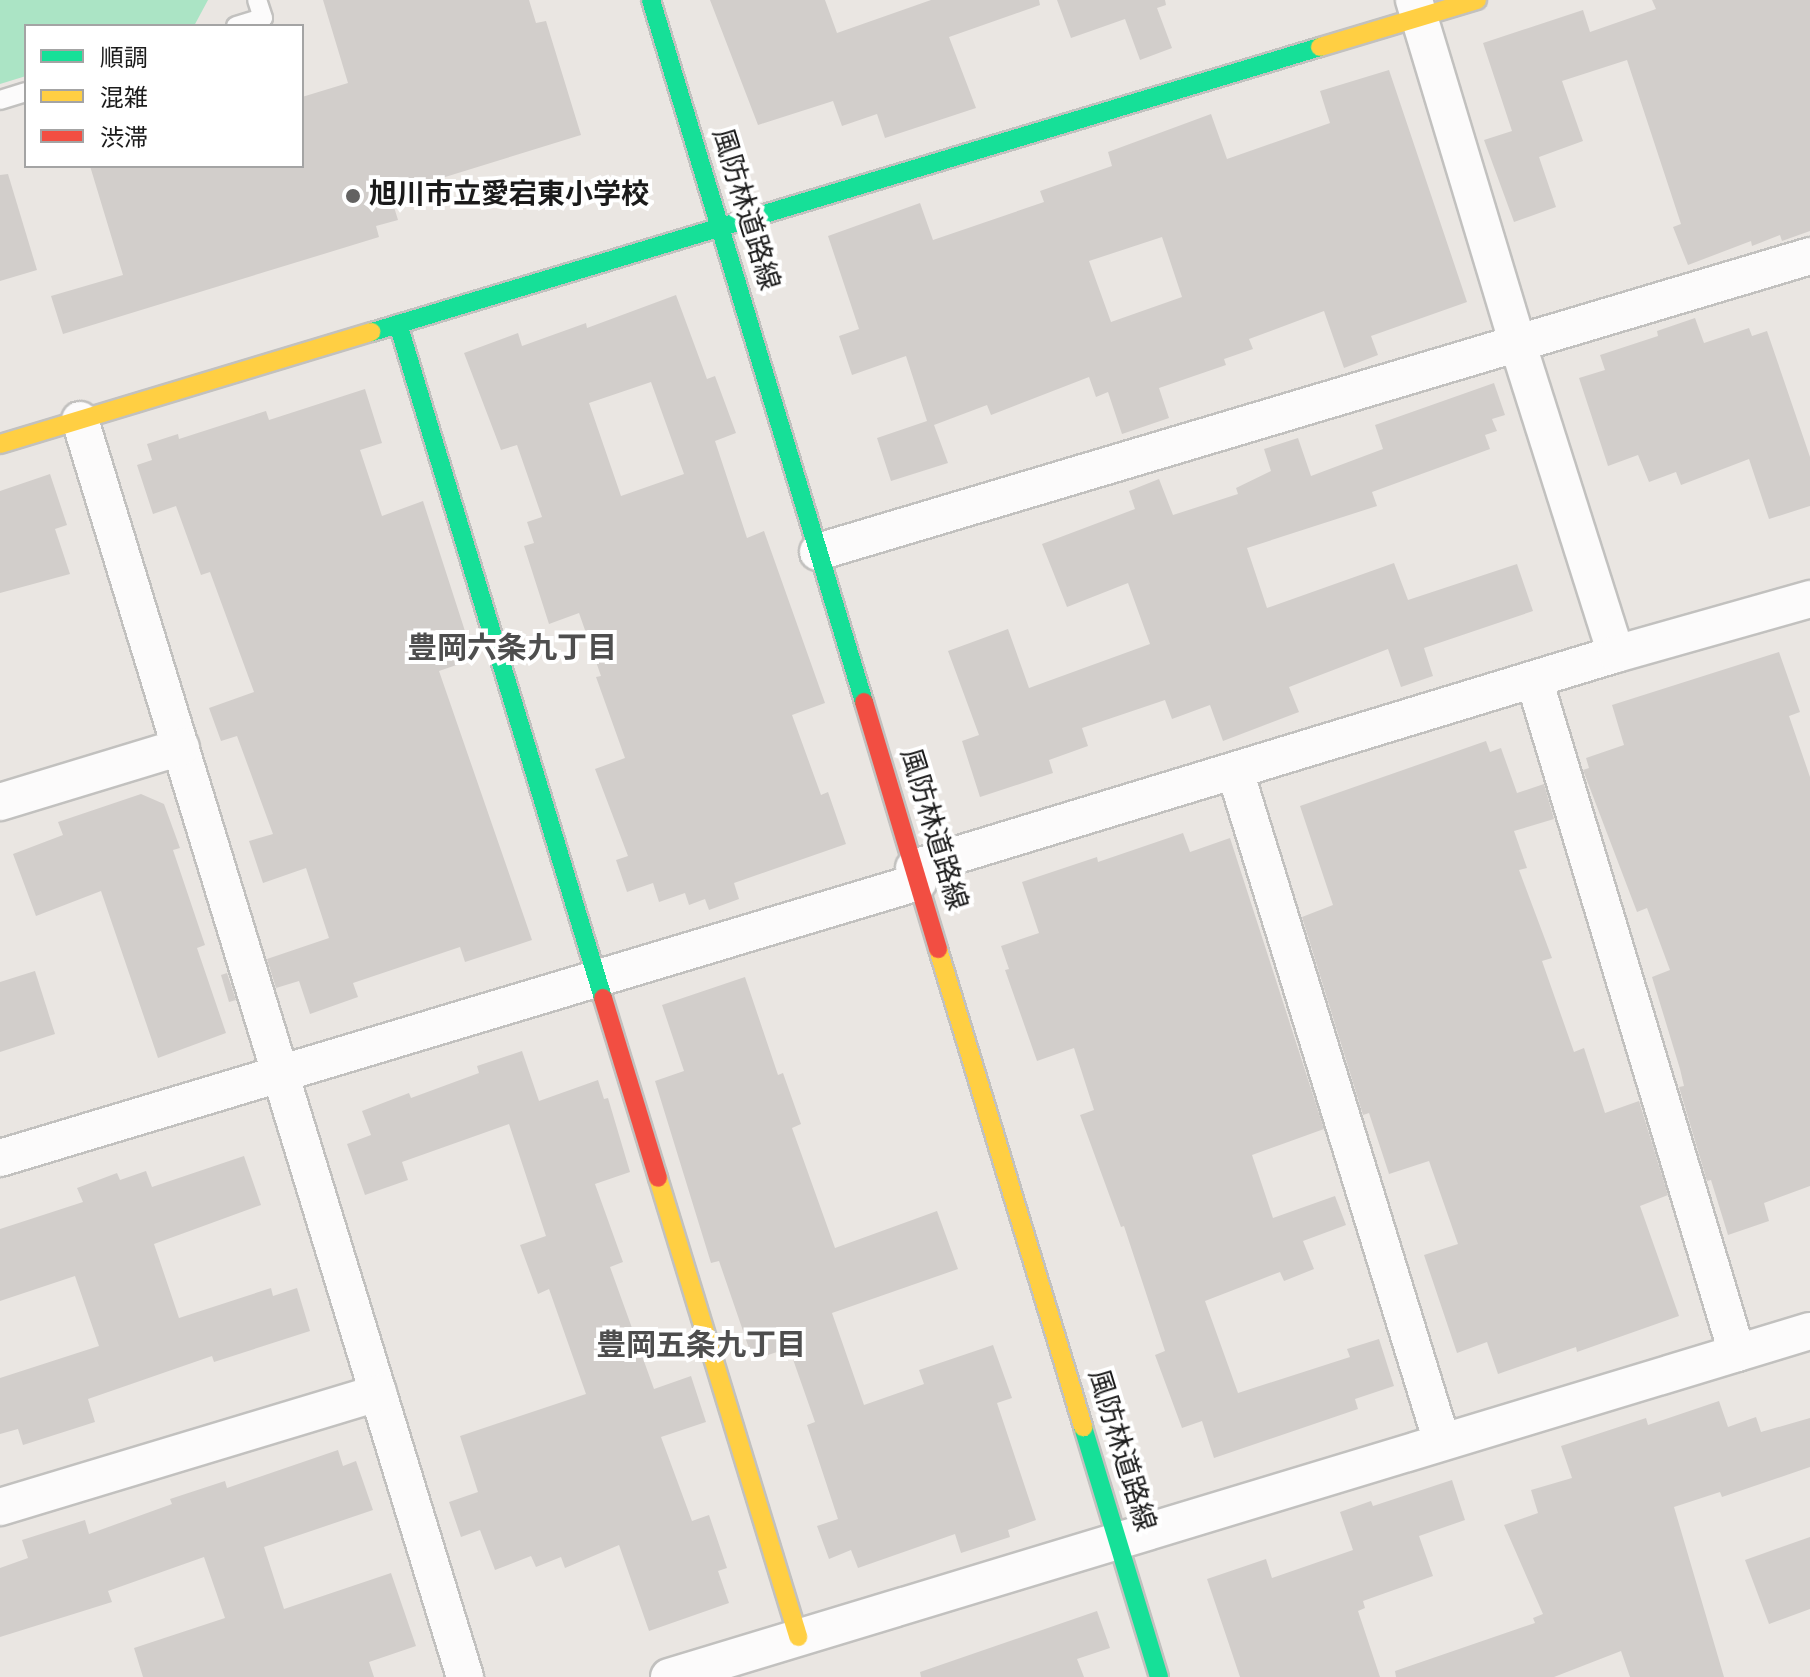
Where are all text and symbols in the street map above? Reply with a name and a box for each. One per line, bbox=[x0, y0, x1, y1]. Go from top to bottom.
legend bbox=[24, 24, 304, 168]
text: 順調 bbox=[100, 45, 148, 75]
text: 混雑 bbox=[100, 85, 148, 115]
text: 渋滞 bbox=[100, 125, 148, 155]
street label: 風防林道路線 bbox=[703, 125, 785, 295]
place label: 旭川市立愛宕東小学校 bbox=[369, 179, 649, 213]
marker: 旭川市立愛宕東小学校 bbox=[344, 187, 362, 205]
district label: 豊岡六条九丁目 bbox=[407, 633, 617, 669]
street label: 風防林道路線 bbox=[891, 745, 973, 915]
district label: 豊岡五条九丁目 bbox=[596, 1330, 806, 1366]
street label: 風防林道路線 bbox=[1079, 1366, 1161, 1536]

